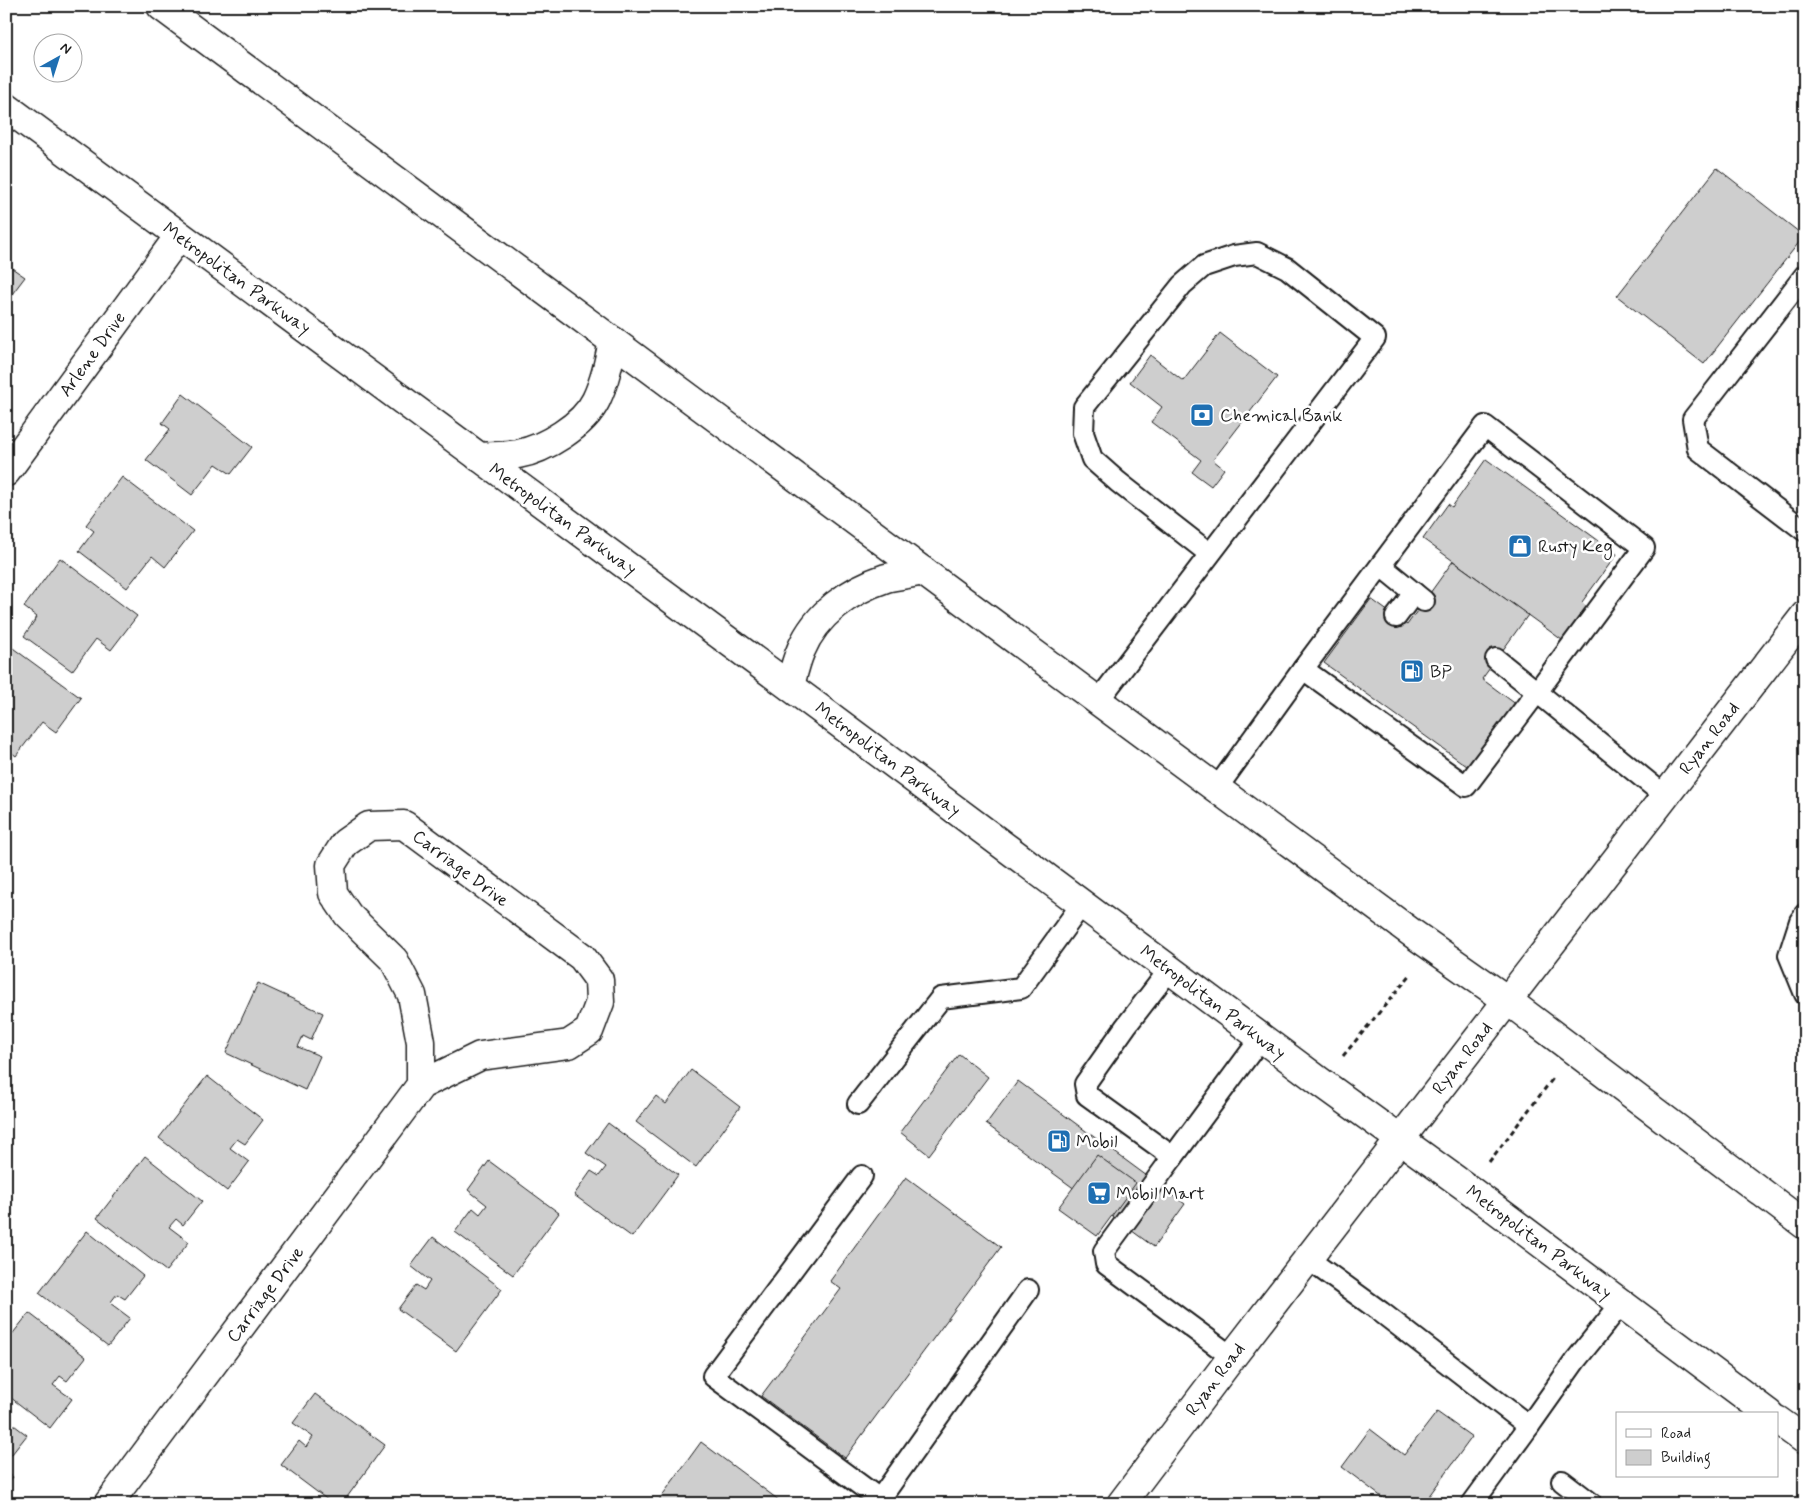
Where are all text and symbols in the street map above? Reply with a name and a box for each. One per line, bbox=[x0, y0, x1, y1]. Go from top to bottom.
north arrow bbox=[32, 32, 82, 82]
text: N bbox=[56, 39, 75, 59]
street label: Metropolitan Parkway bbox=[158, 217, 315, 341]
street label: Arlene Drive bbox=[54, 307, 132, 402]
bank icon: Chemical Bank bbox=[1189, 402, 1215, 428]
place label: Chemical Bank bbox=[1220, 404, 1342, 428]
street label: Metropolitan Parkway bbox=[484, 458, 641, 582]
shop icon: Rusty Keg bbox=[1507, 533, 1533, 559]
place label: Rusty Keg bbox=[1538, 535, 1613, 560]
fuel station icon: BP bbox=[1399, 658, 1425, 684]
place label: BP bbox=[1430, 660, 1452, 684]
street label: Metropolitan Parkway bbox=[809, 697, 965, 823]
street label: Ryan Road bbox=[1674, 698, 1746, 780]
street label: Carriage Drive bbox=[407, 825, 514, 913]
street label: Metropolitan Parkway bbox=[1134, 940, 1290, 1066]
street label: Ryan Road bbox=[1427, 1018, 1499, 1100]
fuel station icon: Mobil bbox=[1046, 1128, 1072, 1154]
place label: Mobil bbox=[1076, 1130, 1118, 1154]
supermarket icon: Mobil Mart bbox=[1086, 1180, 1112, 1206]
street label: Metropolitan Parkway bbox=[1460, 1180, 1616, 1306]
place label: Mobil Mart bbox=[1116, 1182, 1205, 1206]
street label: Carriage Drive bbox=[222, 1241, 310, 1348]
street label: Ryan Road bbox=[1180, 1338, 1251, 1421]
legend bbox=[1616, 1412, 1778, 1478]
text: Road bbox=[1661, 1424, 1691, 1444]
text: Building bbox=[1661, 1448, 1711, 1469]

